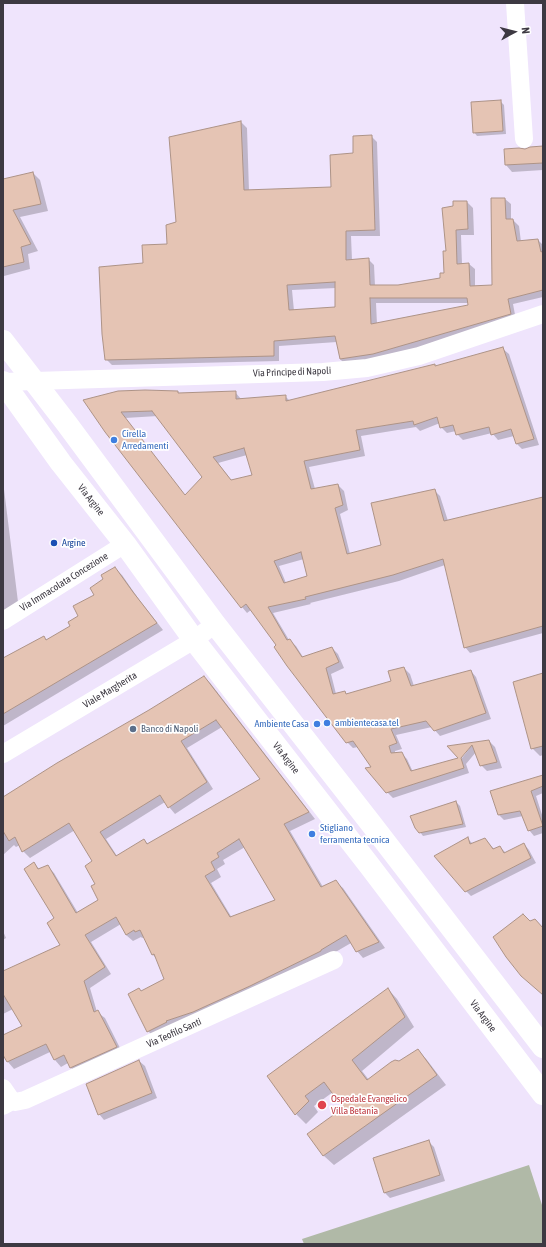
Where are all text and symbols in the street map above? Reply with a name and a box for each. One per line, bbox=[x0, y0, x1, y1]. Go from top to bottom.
north arrow bbox=[494, 12, 534, 52]
text: N bbox=[520, 27, 532, 34]
street label: Via Principe di Napoli bbox=[253, 365, 331, 379]
place label: Cirella Arredamenti bbox=[122, 428, 168, 452]
marker: Cirella Arredamenti bbox=[109, 435, 119, 445]
street label: Via Argine bbox=[75, 482, 107, 518]
place label: Argine bbox=[62, 537, 86, 549]
marker: Argine bbox=[49, 538, 59, 548]
street label: Via Immacolata Concezione bbox=[18, 550, 110, 614]
street label: Viale Margherita bbox=[81, 669, 139, 711]
place label: ambientecasa.tel bbox=[335, 717, 399, 729]
place label: Ambiente Casa bbox=[254, 718, 309, 730]
marker: ambientecasa.tel bbox=[322, 718, 332, 728]
marker: Ambiente Casa bbox=[312, 719, 322, 729]
place label: Banco di Napoli bbox=[141, 723, 198, 735]
marker: Banco di Napoli bbox=[128, 724, 138, 734]
street label: Via Argine bbox=[270, 740, 302, 776]
place label: Stigliano ferramenta tecnica bbox=[320, 822, 390, 846]
marker: Stigliano ferramenta tecnica bbox=[307, 829, 317, 839]
street label: Via Argine bbox=[467, 998, 499, 1034]
street label: Via Teofilo Santi bbox=[145, 1016, 203, 1050]
place label: Ospedale Evangelico Villa Betania bbox=[331, 1093, 407, 1116]
marker: Ospedale Evangelico Villa Betania bbox=[316, 1099, 328, 1111]

